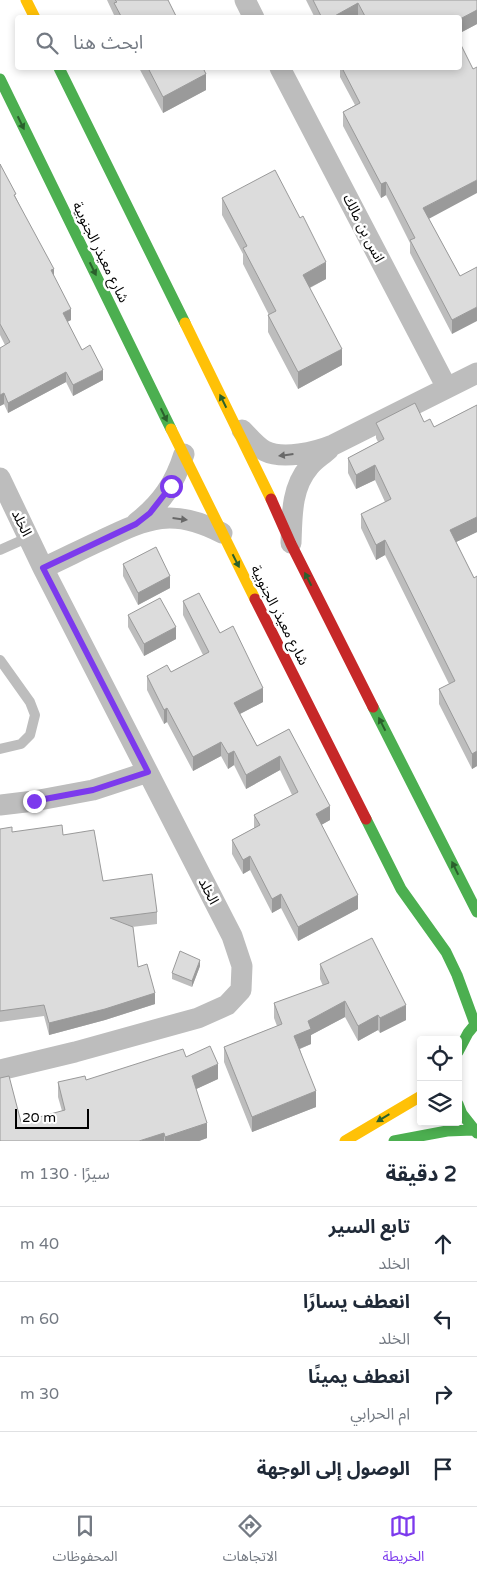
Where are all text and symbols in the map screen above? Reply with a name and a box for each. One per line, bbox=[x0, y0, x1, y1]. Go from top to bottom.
search box bbox=[15, 15, 462, 70]
icon: search bbox=[33, 29, 61, 57]
text: ابحث هنا bbox=[73, 32, 143, 54]
one-way arrow bbox=[18, 116, 26, 130]
street label: انس بن مالك bbox=[339, 191, 388, 265]
street label: شارع معيذر الجنوبية bbox=[67, 199, 132, 306]
one-way arrow bbox=[89, 262, 97, 276]
one-way arrow bbox=[218, 394, 226, 408]
one-way arrow bbox=[161, 408, 169, 422]
one-way arrow bbox=[278, 451, 294, 459]
route start bbox=[160, 475, 183, 498]
street label: الخلد bbox=[8, 507, 35, 539]
one-way arrow bbox=[172, 515, 188, 523]
one-way arrow bbox=[232, 554, 240, 568]
street label: شارع معيذر الجنوبية bbox=[245, 562, 312, 669]
one-way arrow bbox=[304, 571, 312, 586]
one-way arrow bbox=[378, 716, 386, 731]
route end bbox=[23, 790, 46, 813]
one-way arrow bbox=[451, 861, 459, 876]
street label: الخلد bbox=[195, 875, 222, 907]
map controls bbox=[417, 1036, 462, 1126]
button: locate bbox=[417, 1036, 462, 1081]
button: layers bbox=[417, 1081, 462, 1126]
scale bar bbox=[15, 1106, 89, 1129]
text: 20 m bbox=[22, 1109, 56, 1126]
one-way arrow bbox=[377, 1114, 390, 1123]
text: 2 دقيقة bbox=[386, 1162, 457, 1187]
text: سيرًا · 130 m bbox=[20, 1164, 110, 1184]
text: تابع السير bbox=[329, 1216, 410, 1238]
icon: ahead bbox=[429, 1230, 457, 1258]
text: 40 m bbox=[20, 1234, 59, 1254]
text: الخلد bbox=[379, 1254, 410, 1274]
text: انعطف يسارًا bbox=[303, 1291, 410, 1313]
icon: left bbox=[429, 1305, 457, 1333]
text: 60 m bbox=[20, 1309, 59, 1329]
text: الخلد bbox=[379, 1329, 410, 1349]
text: انعطف يمينًا bbox=[308, 1366, 410, 1388]
icon: right bbox=[429, 1380, 457, 1408]
text: 30 m bbox=[20, 1384, 59, 1404]
text: ام الحرابي bbox=[350, 1404, 410, 1424]
icon: arrive bbox=[429, 1455, 457, 1483]
text: الوصول إلى الوجهة bbox=[257, 1458, 410, 1480]
tab: المحفوظات bbox=[53, 1512, 118, 1571]
tab: الاتجاهات bbox=[223, 1512, 277, 1571]
tab: الخريطة bbox=[382, 1512, 424, 1571]

